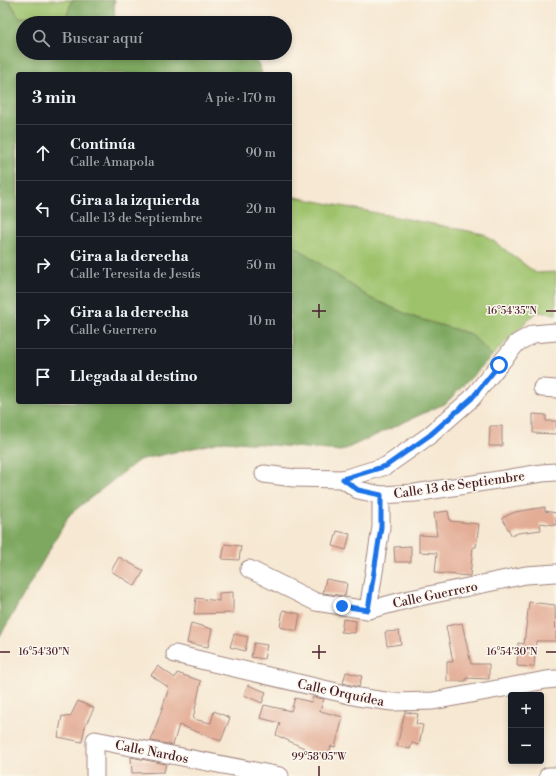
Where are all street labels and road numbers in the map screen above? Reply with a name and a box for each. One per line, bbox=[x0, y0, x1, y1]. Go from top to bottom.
street label: Calle 13 de Septiembre bbox=[392, 468, 526, 502]
street label: Calle Guerrero bbox=[391, 578, 479, 612]
street label: Calle Orquídea bbox=[296, 676, 386, 710]
street label: Calle Nardos bbox=[114, 737, 190, 767]

